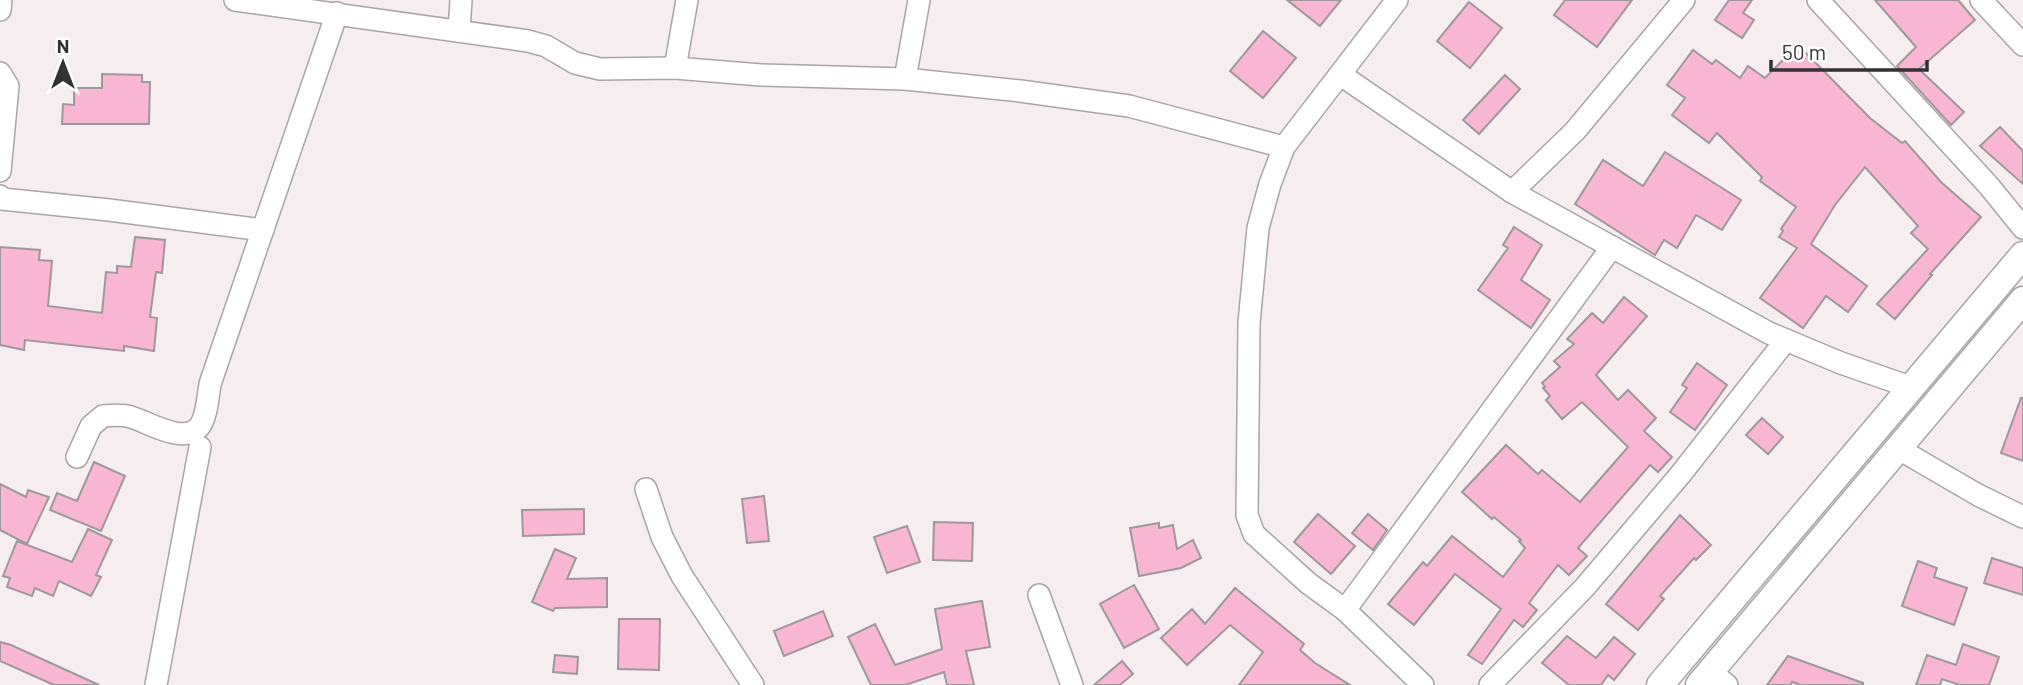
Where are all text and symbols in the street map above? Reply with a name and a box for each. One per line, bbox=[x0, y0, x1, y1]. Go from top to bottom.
north arrow bbox=[28, 28, 98, 98]
scale bar bbox=[1771, 28, 1927, 72]
text: N bbox=[57, 34, 69, 57]
text: 50 m bbox=[1782, 39, 1826, 64]

